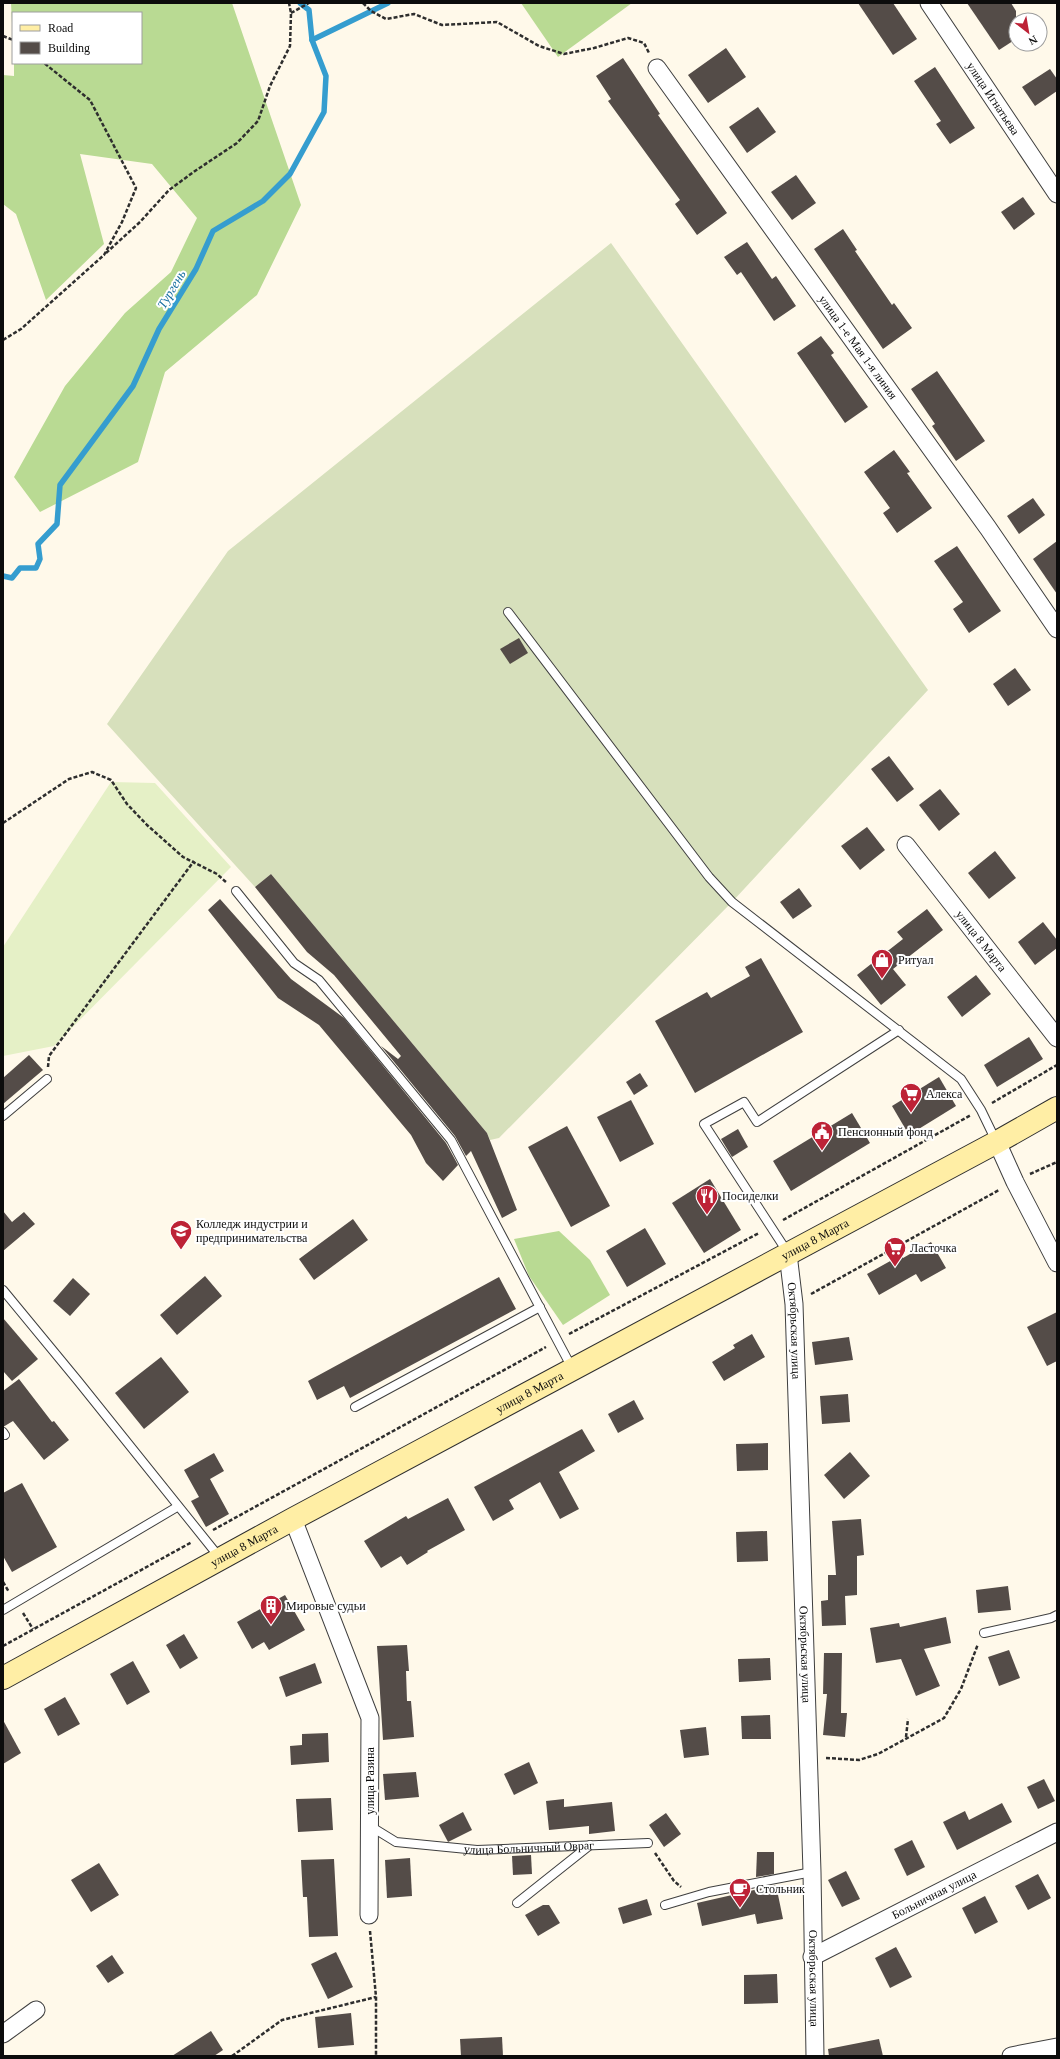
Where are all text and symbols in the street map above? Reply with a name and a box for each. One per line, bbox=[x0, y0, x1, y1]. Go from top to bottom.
legend bbox=[12, 12, 142, 64]
north arrow bbox=[1008, 12, 1048, 52]
text: Road bbox=[48, 21, 73, 35]
text: N bbox=[1027, 33, 1040, 48]
text: Building bbox=[48, 41, 90, 55]
street label: улица Игнатьева bbox=[964, 59, 1023, 138]
water label: Тургень bbox=[154, 267, 189, 311]
street label: улица 1-е Мая 1-я линия bbox=[816, 292, 900, 402]
street label: улица 8 Марта bbox=[953, 908, 1010, 975]
shop icon: Ритуал bbox=[869, 947, 895, 980]
place label: Ритуал bbox=[898, 953, 933, 967]
supermarket icon: Алекса bbox=[898, 1081, 924, 1114]
place label: Алекса bbox=[926, 1087, 963, 1101]
public building icon: Пенсионный фонд bbox=[809, 1119, 835, 1152]
place label: Пенсионный фонд bbox=[838, 1125, 933, 1139]
restaurant icon: Посиделки bbox=[694, 1183, 720, 1216]
place label: Посиделки bbox=[722, 1189, 779, 1203]
street label: улица 8 Марта bbox=[779, 1215, 852, 1263]
place label: Колледж индустрии и предпринимательства bbox=[196, 1217, 308, 1245]
school or university icon: Колледж индустрии и предпринимательства bbox=[168, 1218, 194, 1251]
supermarket icon: Ласточка bbox=[882, 1235, 908, 1268]
place label: Ласточка bbox=[910, 1241, 957, 1255]
street label: Октябрьская улица bbox=[784, 1281, 803, 1380]
street label: улица 8 Марта bbox=[493, 1368, 566, 1416]
street label: улица 8 Марта bbox=[208, 1521, 281, 1570]
building icon: Мировые судьи bbox=[258, 1593, 284, 1626]
place label: Мировые судьи bbox=[286, 1599, 366, 1613]
street label: Октябрьская улица bbox=[797, 1606, 814, 1704]
street label: улица Разина bbox=[363, 1747, 377, 1815]
street label: улица Больничный Овраг bbox=[463, 1838, 594, 1857]
street label: Больничная улица bbox=[889, 1867, 979, 1922]
cafe icon: Стольник bbox=[727, 1876, 753, 1909]
place label: Стольник bbox=[756, 1882, 805, 1896]
street label: Октябрьская улица bbox=[806, 1930, 822, 2028]

